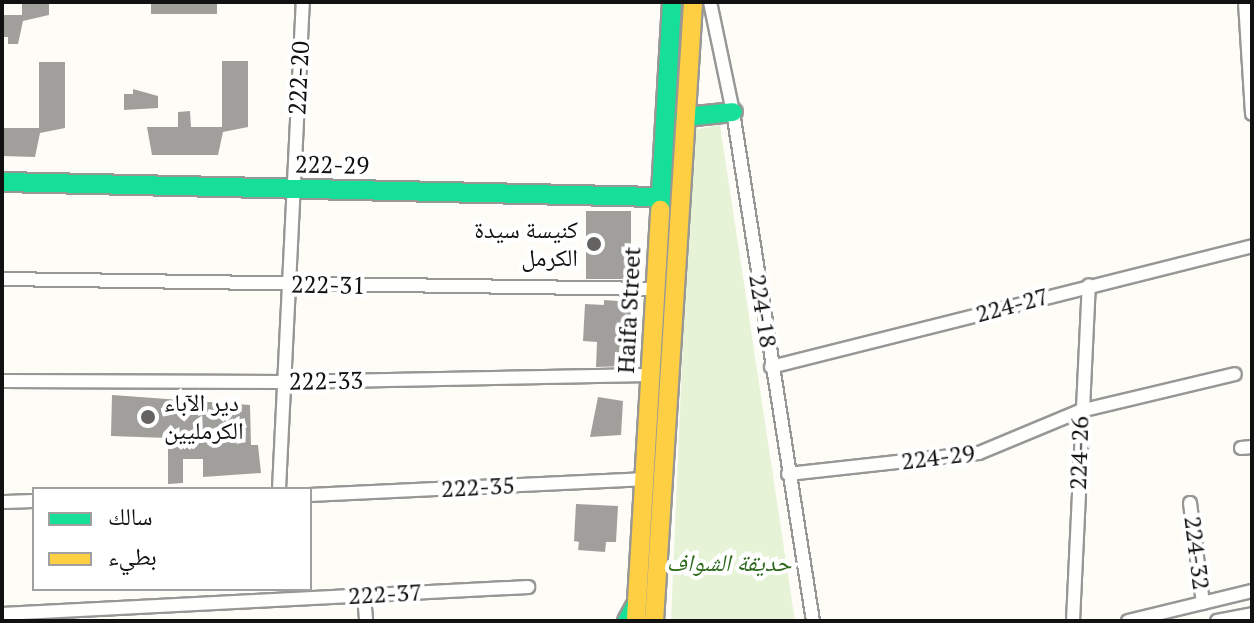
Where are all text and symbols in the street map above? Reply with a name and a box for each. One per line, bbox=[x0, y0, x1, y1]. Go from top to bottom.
street label: 222-20 bbox=[283, 40, 315, 116]
street label: 222-29 bbox=[295, 150, 369, 180]
place label: كنيسة سيدة الكرمل bbox=[474, 216, 578, 272]
marker: كنيسة سيدة الكرمل bbox=[585, 235, 603, 253]
street label: Haifa Street bbox=[611, 246, 647, 374]
street label: 222-31 bbox=[291, 270, 365, 300]
street label: 224-18 bbox=[743, 272, 783, 350]
street label: 224-27 bbox=[972, 281, 1052, 329]
street label: 222-33 bbox=[289, 366, 363, 396]
place label: دير الآباء الكرمليين bbox=[164, 389, 244, 445]
marker: دير الآباء الكرمليين bbox=[139, 408, 157, 426]
street label: 224-26 bbox=[1063, 415, 1095, 491]
street label: 224-29 bbox=[899, 438, 977, 476]
street label: 222-35 bbox=[440, 471, 516, 503]
legend bbox=[32, 487, 312, 591]
text: سالك bbox=[108, 500, 153, 532]
street label: 224-32 bbox=[1178, 514, 1216, 592]
text: بطيء bbox=[108, 540, 157, 572]
park label: حديقة الشواف bbox=[667, 549, 791, 577]
street label: 222-37 bbox=[347, 578, 423, 610]

